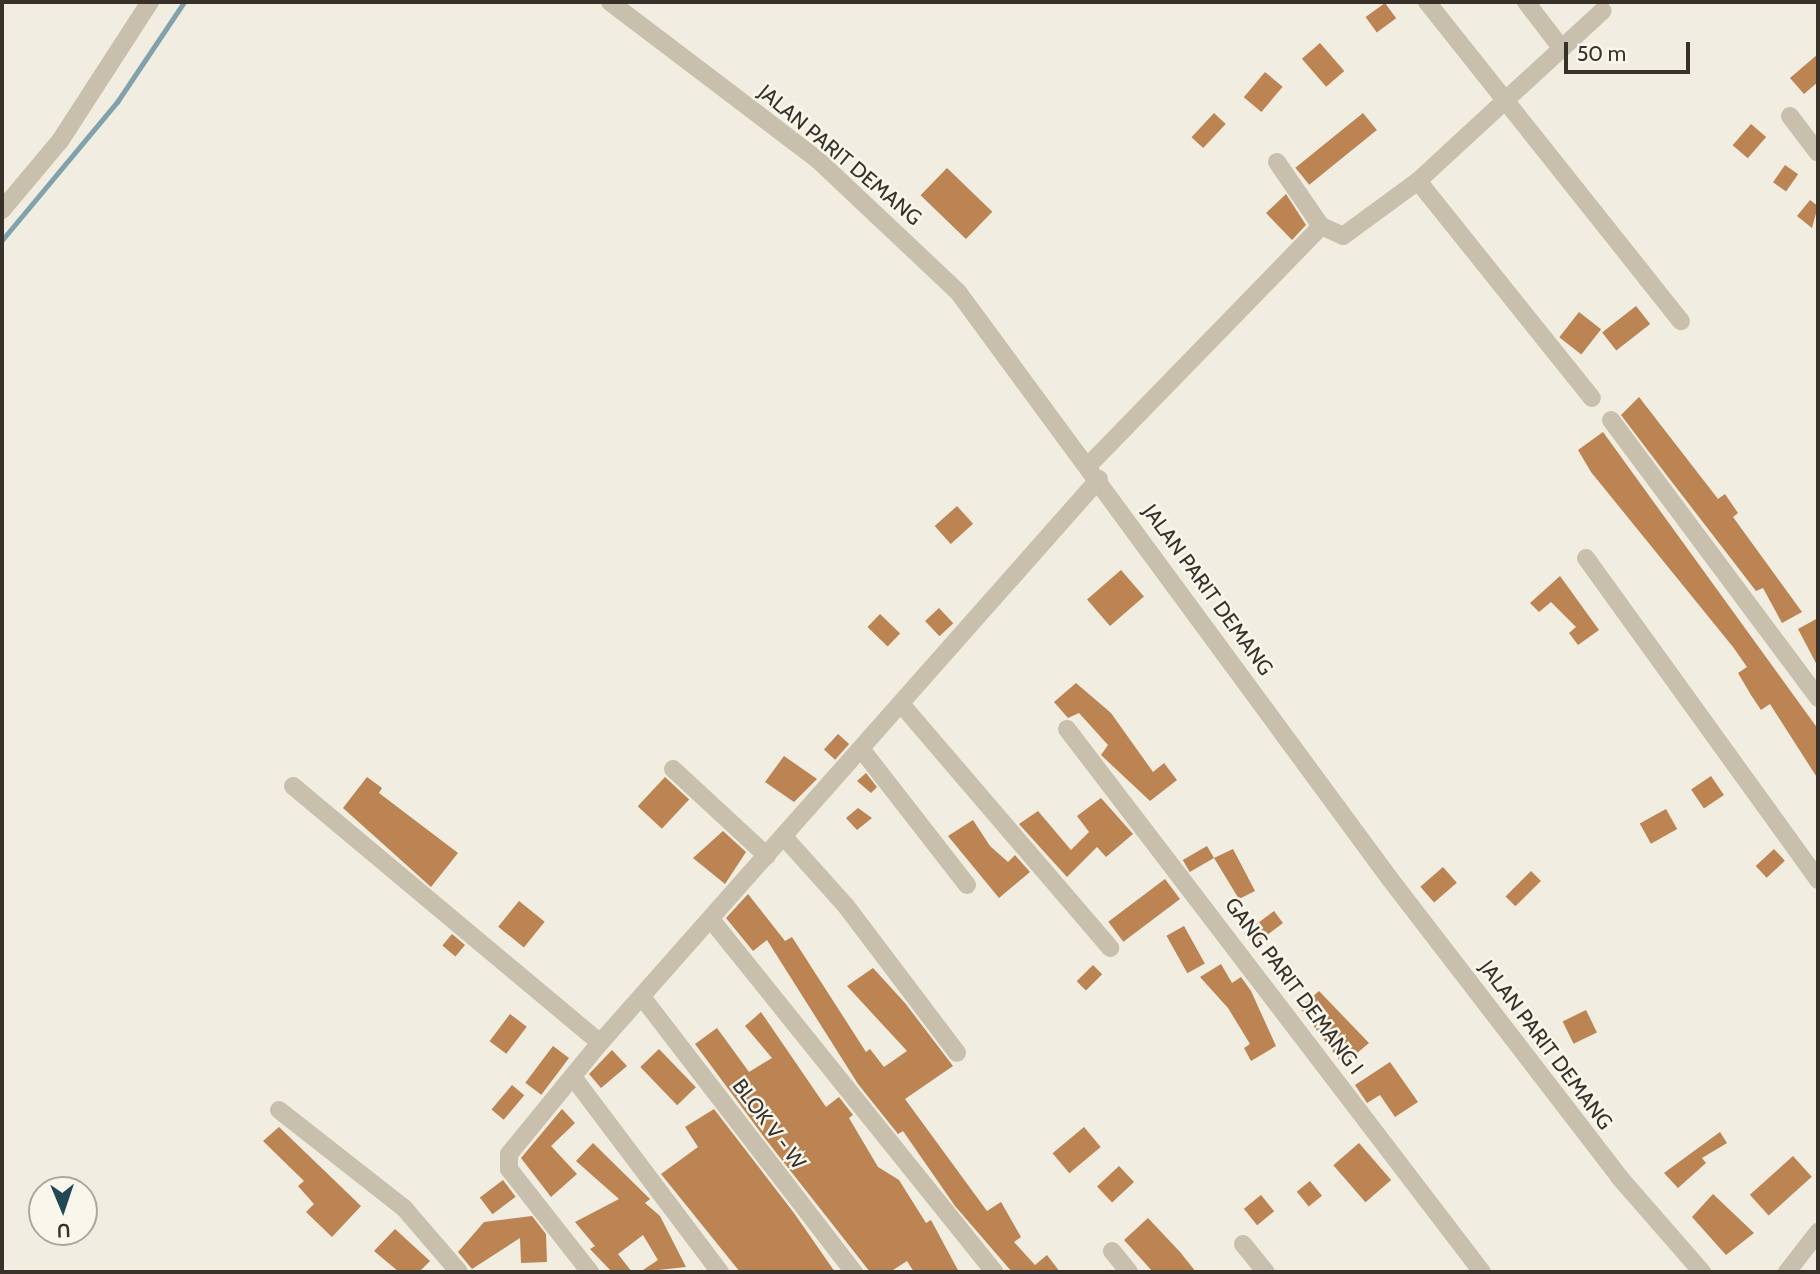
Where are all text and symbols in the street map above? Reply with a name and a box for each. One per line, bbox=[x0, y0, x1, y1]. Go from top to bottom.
scale bar bbox=[1568, 28, 1694, 72]
text: 50 m bbox=[1577, 41, 1626, 66]
street label: JALAN PARIT DEMANG bbox=[753, 79, 927, 231]
street label: JALAN PARIT DEMANG bbox=[1138, 500, 1278, 680]
street label: GANG PARIT DEMANG I bbox=[1219, 893, 1369, 1079]
street label: JALAN PARIT DEMANG bbox=[1474, 956, 1618, 1134]
street label: BLOK V - W bbox=[727, 1074, 811, 1174]
north arrow bbox=[28, 1176, 98, 1246]
text: U bbox=[56, 1219, 71, 1242]

